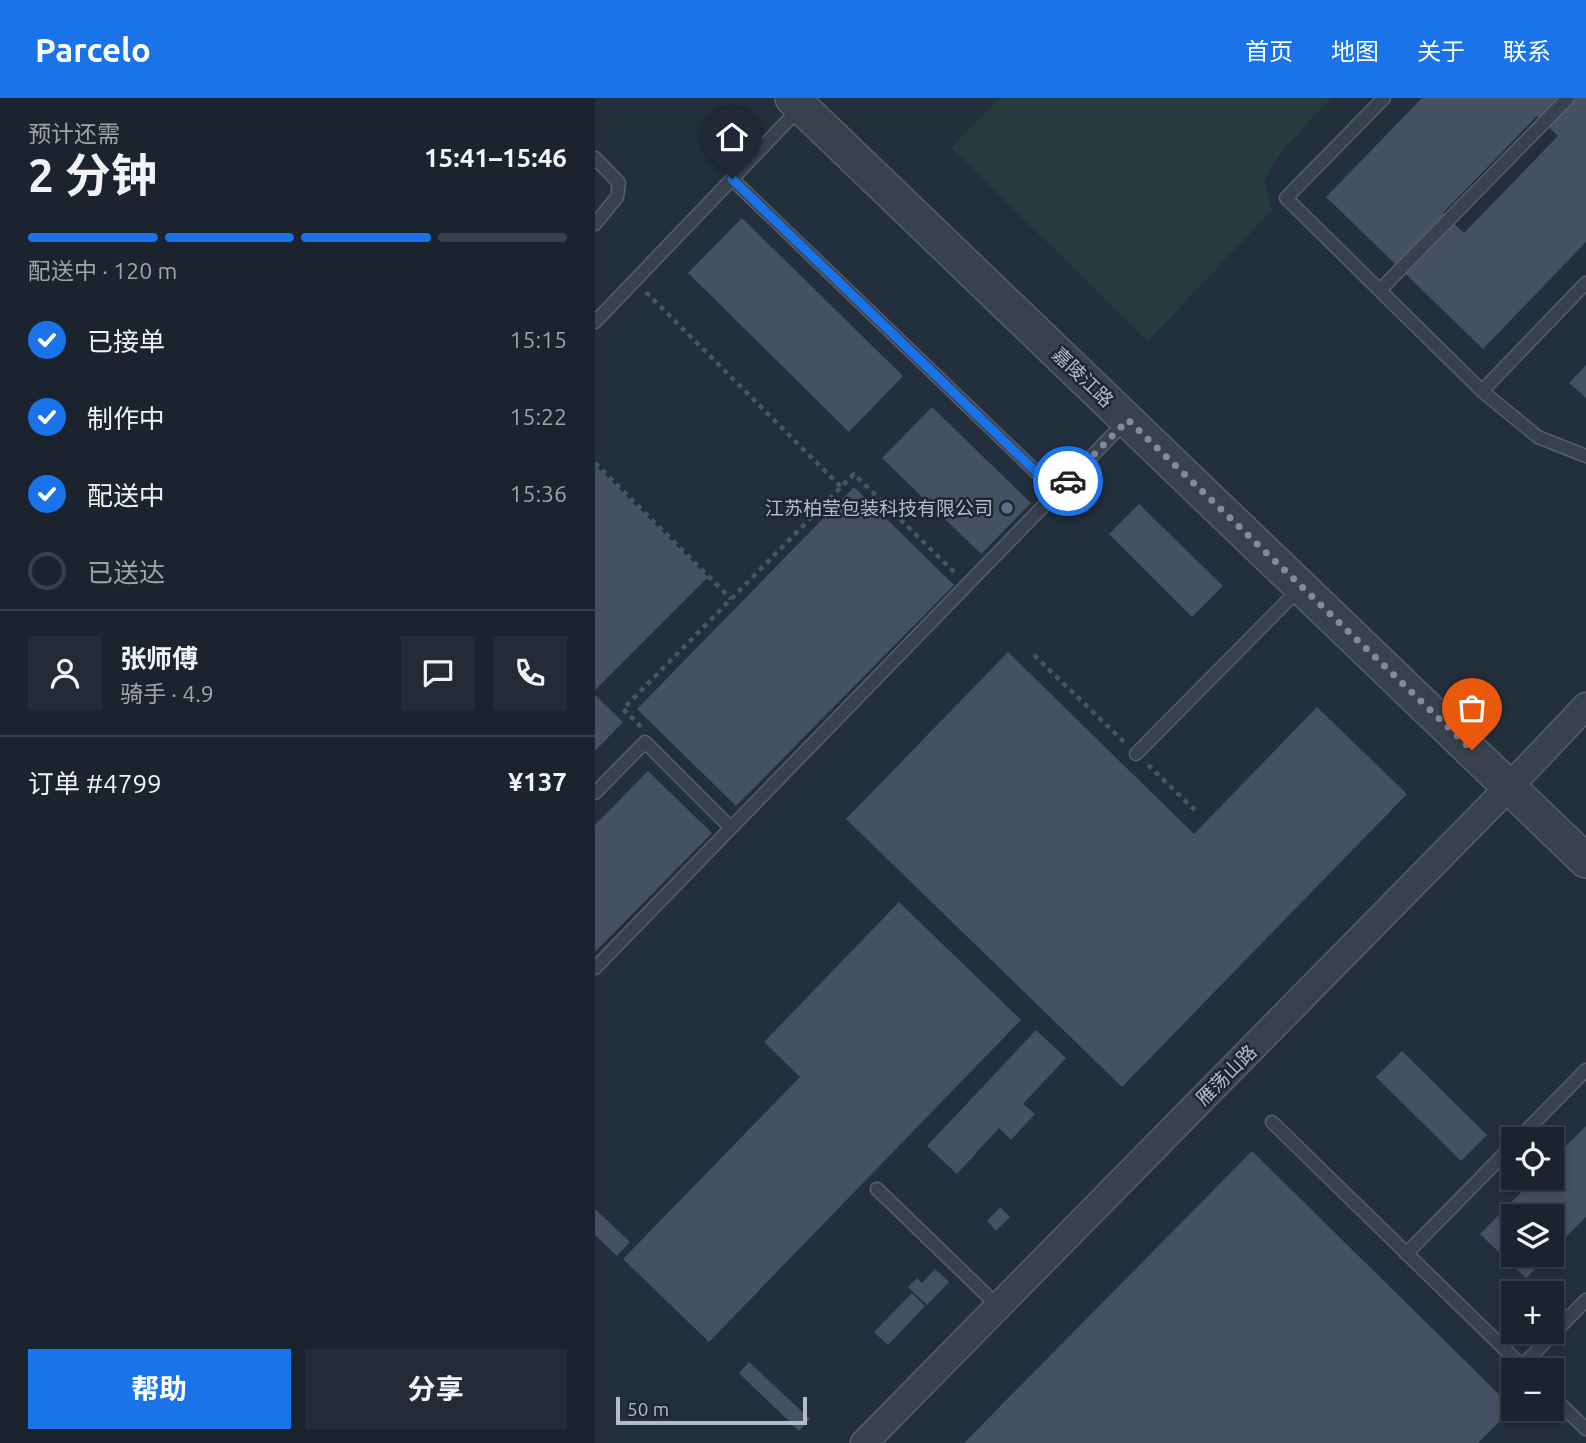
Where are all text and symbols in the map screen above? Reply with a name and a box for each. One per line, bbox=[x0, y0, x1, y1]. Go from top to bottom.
text: Parcelo bbox=[35, 31, 151, 68]
text: 首页 bbox=[1245, 38, 1293, 65]
text: 地图 bbox=[1331, 38, 1379, 65]
text: 关于 bbox=[1417, 38, 1465, 65]
text: 联系 bbox=[1503, 38, 1551, 65]
pin bbox=[702, 107, 762, 179]
icon: home bbox=[713, 118, 751, 156]
text: 预计还需 bbox=[28, 121, 120, 146]
text: 15:41–15:46 bbox=[424, 143, 567, 172]
text: 2 分钟 bbox=[28, 149, 157, 201]
text: 配送中 · 120 m bbox=[28, 258, 177, 283]
icon: check bbox=[28, 321, 66, 359]
text: 已接单 bbox=[87, 327, 165, 356]
text: 15:15 bbox=[509, 327, 567, 352]
street label: 嘉陵江路 bbox=[1048, 343, 1118, 411]
icon: check bbox=[28, 398, 66, 436]
text: 制作中 bbox=[87, 404, 165, 433]
text: 15:22 bbox=[509, 404, 567, 429]
courier bbox=[1033, 446, 1103, 516]
icon: car bbox=[1049, 462, 1087, 500]
icon: check bbox=[28, 475, 66, 513]
text: 配送中 bbox=[87, 481, 165, 510]
text: 15:36 bbox=[509, 481, 567, 506]
place label: 江苏柏莹包装科技有限公司 bbox=[765, 497, 993, 519]
marker: 江苏柏莹包装科技有限公司 bbox=[999, 500, 1015, 516]
text: 已送达 bbox=[87, 558, 165, 587]
button: person bbox=[28, 636, 102, 710]
button: chat bbox=[401, 636, 475, 710]
button: phone bbox=[493, 636, 567, 710]
text: 张师傅 bbox=[120, 644, 198, 673]
pin bbox=[1442, 678, 1502, 750]
text: 骑手 · 4.9 bbox=[120, 681, 214, 706]
icon: bag bbox=[1453, 689, 1491, 727]
text: ¥137 bbox=[508, 767, 567, 796]
text: 订单 #4799 bbox=[28, 769, 162, 798]
street label: 雁荡山路 bbox=[1191, 1040, 1261, 1110]
map controls bbox=[1501, 1127, 1564, 1421]
button: locate bbox=[1501, 1127, 1564, 1190]
button: layers bbox=[1501, 1204, 1564, 1267]
button: + bbox=[1501, 1281, 1564, 1344]
button: 帮助 bbox=[28, 1349, 291, 1429]
button: 分享 bbox=[305, 1349, 567, 1429]
button: − bbox=[1501, 1358, 1564, 1421]
scale bar bbox=[616, 1394, 807, 1426]
text: 50 m bbox=[627, 1398, 669, 1420]

